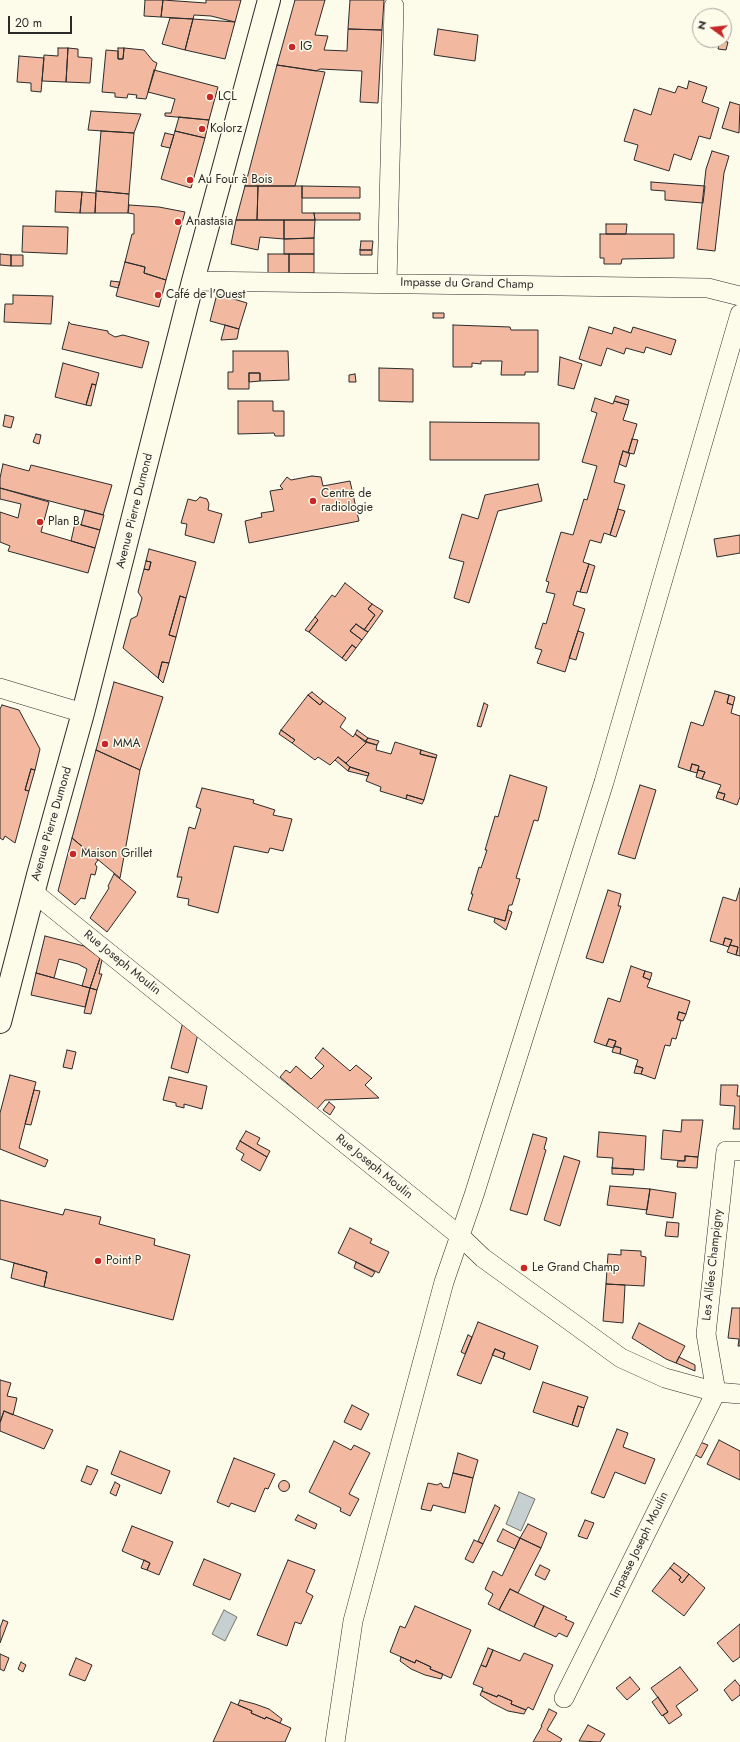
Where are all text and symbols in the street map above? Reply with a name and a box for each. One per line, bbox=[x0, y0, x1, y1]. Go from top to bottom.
scale bar bbox=[10, 8, 74, 34]
north arrow bbox=[692, 8, 732, 48]
text: 20 m bbox=[15, 14, 42, 32]
text: N bbox=[693, 19, 710, 31]
place label: IG bbox=[300, 40, 312, 54]
marker: IG bbox=[287, 42, 297, 52]
place label: LCL bbox=[218, 90, 237, 104]
marker: LCL bbox=[205, 92, 215, 102]
place label: Kolorz bbox=[210, 122, 242, 136]
marker: Kolorz bbox=[197, 124, 207, 134]
place label: Au Four à Bois bbox=[198, 173, 272, 187]
marker: Au Four à Bois bbox=[185, 175, 195, 185]
place label: Anastasia bbox=[186, 215, 233, 229]
marker: Anastasia bbox=[173, 217, 183, 227]
street label: Impasse du Grand Champ bbox=[400, 276, 534, 292]
place label: Café de l'Ouest bbox=[166, 288, 245, 302]
marker: Café de l'Ouest bbox=[153, 290, 163, 300]
street label: Avenue Pierre Dumond bbox=[114, 452, 156, 570]
place label: Centre de radiologie bbox=[321, 487, 373, 515]
marker: Centre de radiologie bbox=[308, 496, 318, 506]
place label: Plan B bbox=[48, 515, 80, 529]
marker: Plan B bbox=[35, 517, 45, 527]
place label: MMA bbox=[113, 737, 140, 751]
marker: MMA bbox=[100, 739, 110, 749]
street label: Avenue Pierre Dumond bbox=[29, 765, 75, 883]
place label: Maison Grillet bbox=[81, 847, 152, 861]
marker: Maison Grillet bbox=[68, 849, 78, 859]
street label: Rue Joseph Moulin bbox=[81, 928, 163, 998]
street label: Rue Joseph Moulin bbox=[333, 1132, 415, 1202]
street label: Les Allées Champigny bbox=[700, 1208, 726, 1322]
place label: Point P bbox=[106, 1254, 141, 1268]
marker: Point P bbox=[93, 1256, 103, 1266]
place label: Le Grand Champ bbox=[532, 1261, 620, 1275]
marker: Le Grand Champ bbox=[519, 1263, 529, 1273]
street label: Impasse Joseph Moulin bbox=[608, 1490, 672, 1600]

